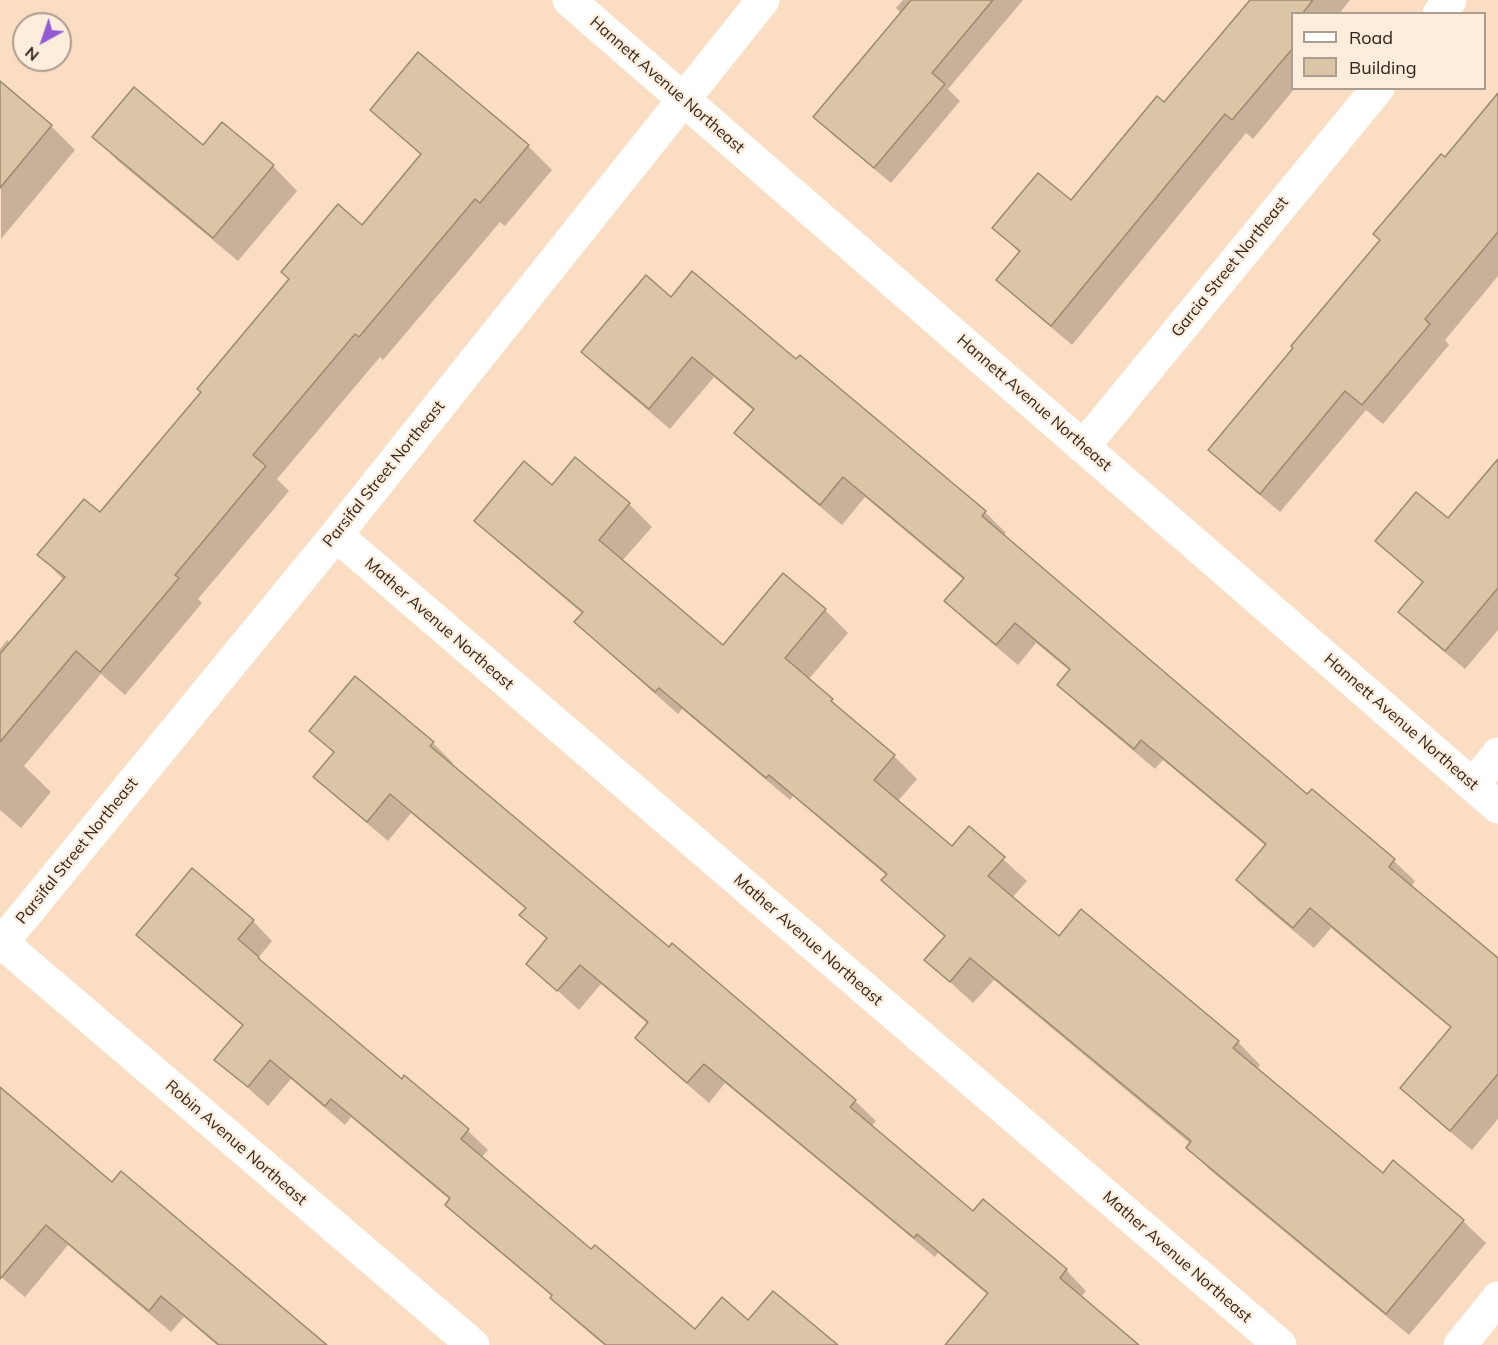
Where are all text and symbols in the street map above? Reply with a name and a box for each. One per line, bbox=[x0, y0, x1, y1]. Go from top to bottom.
north arrow bbox=[12, 12, 72, 72]
legend bbox=[1291, 12, 1486, 90]
street label: Hannett Avenue Northeast bbox=[586, 13, 748, 157]
text: Road bbox=[1349, 26, 1393, 49]
text: N bbox=[21, 43, 43, 66]
text: Building bbox=[1349, 56, 1417, 79]
street label: Garcia Street Northeast bbox=[1167, 193, 1293, 341]
street label: Hannett Avenue Northeast bbox=[953, 331, 1115, 475]
street label: Parsifal Street Northeast bbox=[319, 397, 449, 551]
street label: Mather Avenue Northeast bbox=[361, 554, 517, 694]
street label: Hannett Avenue Northeast bbox=[1320, 650, 1482, 794]
street label: Parsifal Street Northeast bbox=[12, 774, 142, 928]
street label: Mather Avenue Northeast bbox=[730, 870, 886, 1010]
street label: Robin Avenue Northeast bbox=[161, 1076, 311, 1210]
street label: Mather Avenue Northeast bbox=[1099, 1187, 1255, 1327]

